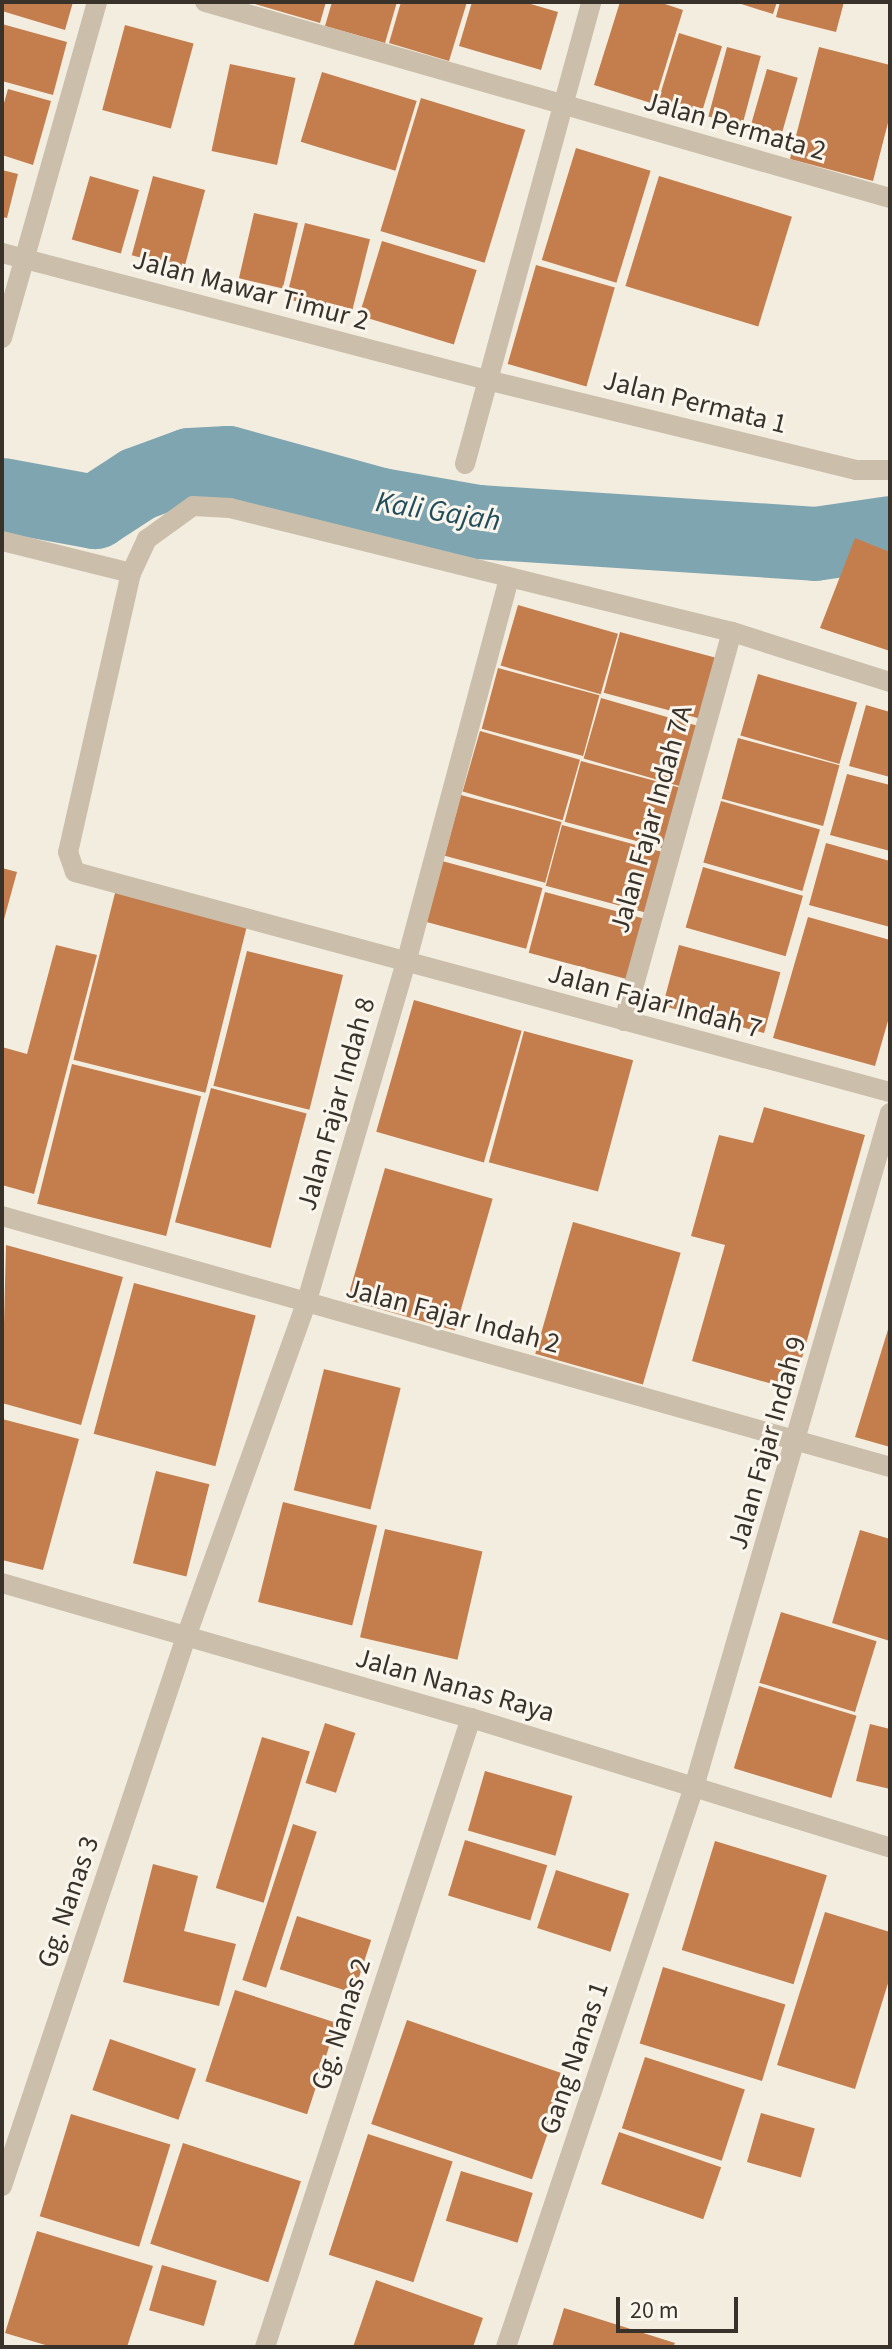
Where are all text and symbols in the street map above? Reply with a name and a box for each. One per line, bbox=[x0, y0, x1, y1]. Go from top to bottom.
street label: Jalan Permata 2 bbox=[640, 84, 830, 168]
street label: Jalan Mawar Timur 2 bbox=[129, 242, 373, 338]
street label: Jalan Permata 1 bbox=[600, 363, 790, 441]
water label: Kali Gajah bbox=[373, 484, 503, 540]
street label: Jalan Fajar Indah 7A bbox=[602, 701, 700, 937]
street label: Jalan Fajar Indah 7 bbox=[544, 956, 766, 1046]
street label: Jalan Fajar Indah 8 bbox=[290, 994, 382, 1214]
street label: Jalan Fajar Indah 2 bbox=[342, 1271, 564, 1361]
street label: Jalan Fajar Indah 9 bbox=[721, 1333, 813, 1553]
street label: Jalan Nanas Raya bbox=[352, 1641, 558, 1729]
street label: Gg. Nanas 3 bbox=[30, 1832, 106, 1972]
street label: Gg. Nanas 2 bbox=[304, 1954, 378, 2094]
street label: Gang Nanas 1 bbox=[532, 1977, 616, 2139]
scale bar bbox=[620, 2281, 742, 2331]
text: 20 m bbox=[630, 2293, 679, 2328]

